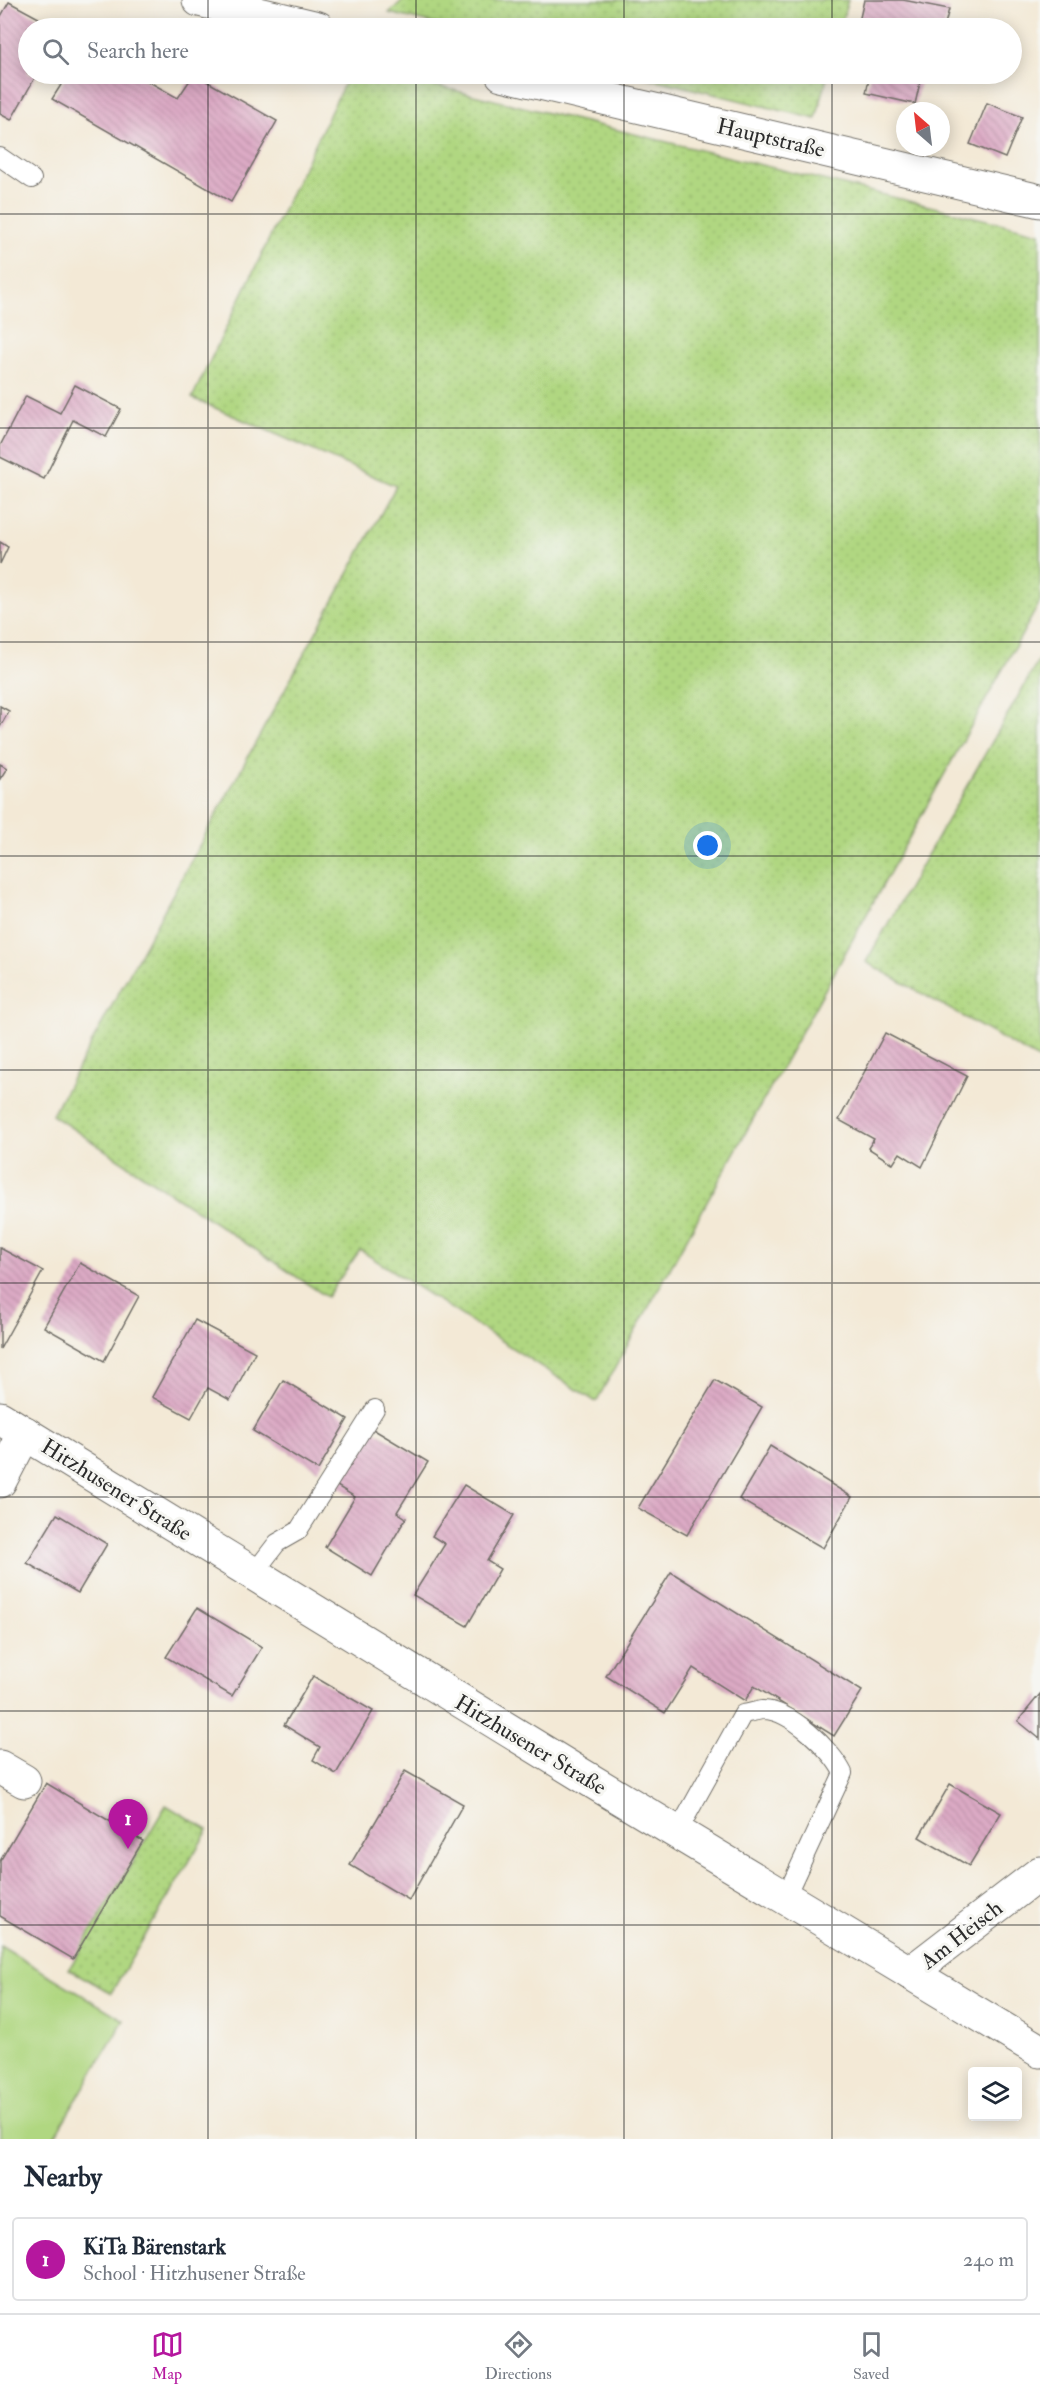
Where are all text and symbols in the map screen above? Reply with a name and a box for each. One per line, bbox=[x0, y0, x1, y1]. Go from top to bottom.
search box bbox=[18, 18, 1022, 84]
icon: search bbox=[39, 35, 72, 68]
text: Search here bbox=[87, 37, 189, 65]
north arrow bbox=[896, 102, 950, 156]
street label: Hauptstraße bbox=[714, 112, 827, 165]
your location bbox=[693, 831, 722, 860]
street label: Hitzhusener Straße bbox=[36, 1432, 197, 1547]
street label: Hitzhusener Straße bbox=[450, 1689, 611, 1801]
pin: 1 bbox=[108, 1800, 148, 1849]
street label: Am Heisch bbox=[914, 1894, 1009, 1976]
map controls bbox=[968, 2067, 1022, 2121]
button: layers bbox=[968, 2067, 1022, 2121]
text: Nearby bbox=[24, 2162, 102, 2194]
text: KiTa Bärenstark bbox=[83, 2233, 226, 2261]
text: 1 bbox=[42, 2247, 49, 2272]
text: 240 m bbox=[963, 2247, 1014, 2272]
text: School · Hitzhusener Straße bbox=[83, 2261, 306, 2286]
tab: Map bbox=[151, 2328, 184, 2384]
tab: Directions bbox=[485, 2328, 552, 2384]
tab: Saved bbox=[853, 2328, 889, 2384]

